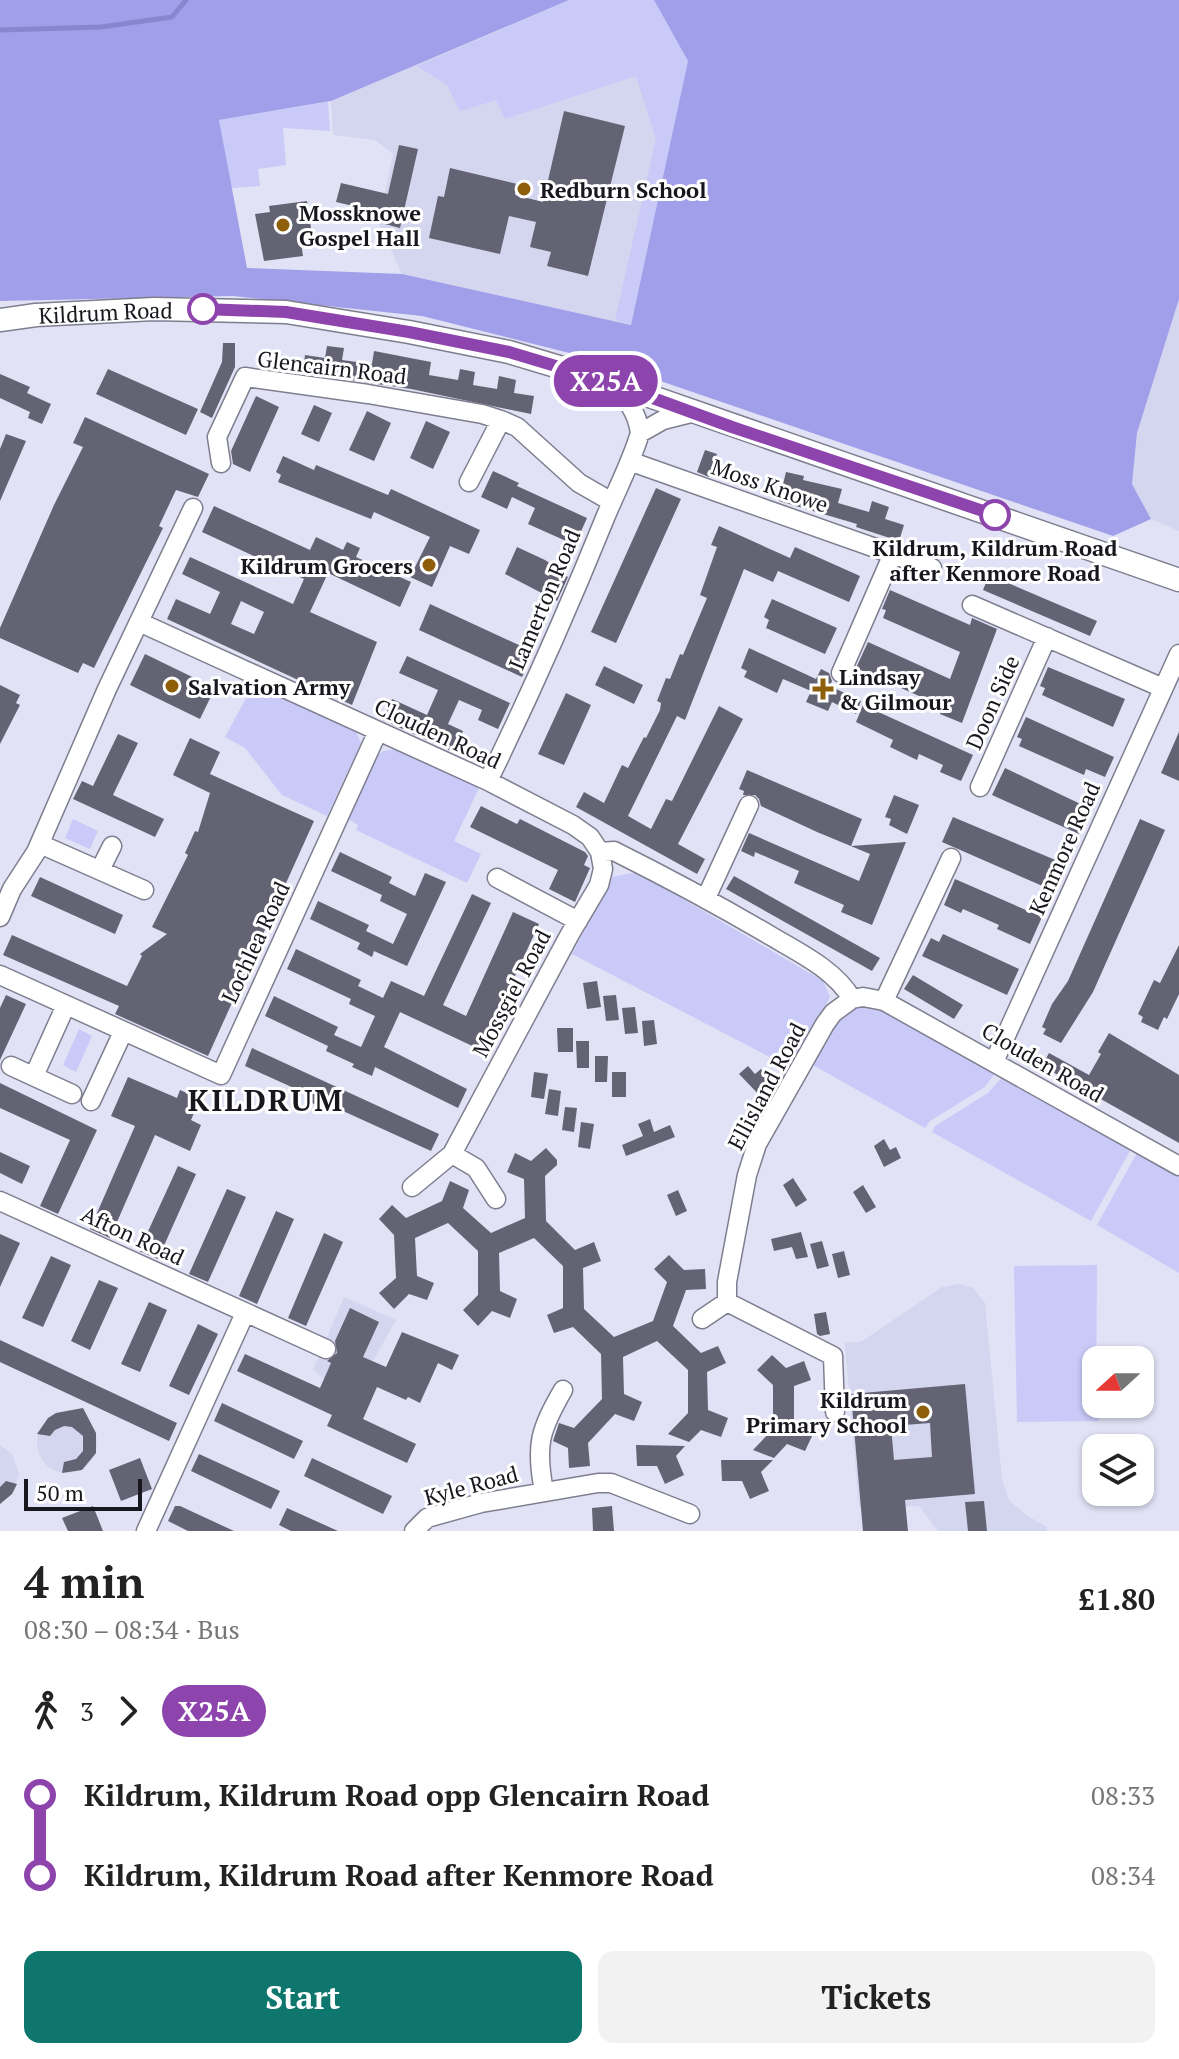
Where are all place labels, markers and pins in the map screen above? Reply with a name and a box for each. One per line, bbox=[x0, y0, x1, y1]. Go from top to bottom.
place label: Redburn School bbox=[540, 175, 706, 204]
marker: Redburn School bbox=[515, 180, 533, 198]
place label: Mossknowe Gospel Hall bbox=[299, 198, 421, 252]
marker: Mossknowe Gospel Hall bbox=[274, 216, 292, 234]
unlabelled marker bbox=[188, 294, 218, 324]
marker: Kildrum, Kildrum Road after Kenmore Road bbox=[980, 500, 1010, 530]
place label: Kildrum, Kildrum Road after Kenmore Road bbox=[873, 533, 1117, 587]
place label: Kildrum Grocers bbox=[240, 551, 413, 580]
marker: Kildrum Grocers bbox=[420, 556, 438, 574]
place label: Lindsay & Gilmour bbox=[839, 662, 952, 716]
place label: Salvation Army bbox=[188, 672, 351, 701]
marker: Salvation Army bbox=[163, 677, 181, 695]
marker: Lindsay & Gilmour bbox=[814, 680, 832, 698]
place label: Kildrum Primary School bbox=[746, 1385, 908, 1439]
marker: Kildrum Primary School bbox=[914, 1403, 932, 1421]

